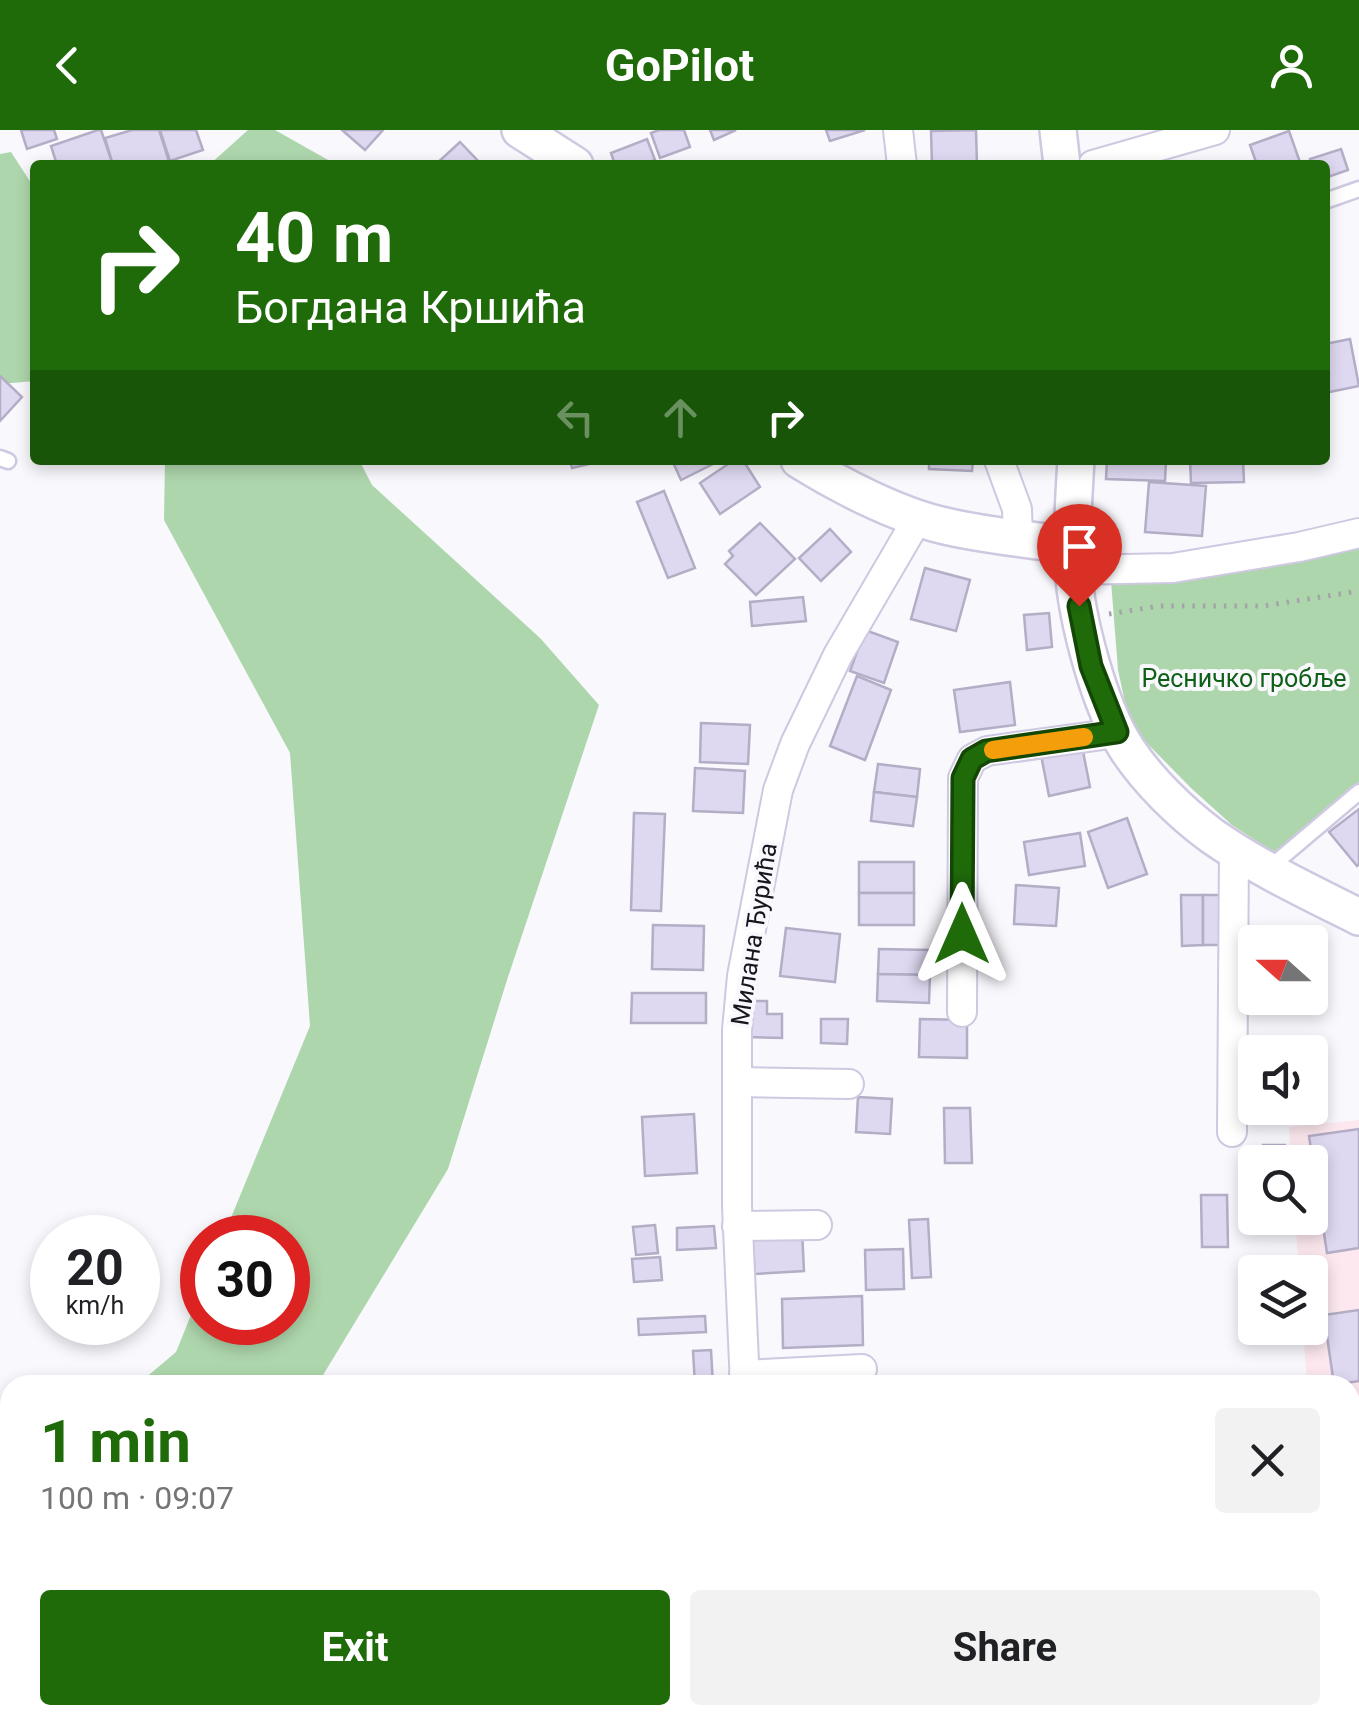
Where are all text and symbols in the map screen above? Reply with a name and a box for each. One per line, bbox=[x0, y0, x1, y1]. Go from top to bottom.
icon: back bbox=[40, 38, 95, 93]
icon: person bbox=[1264, 38, 1319, 93]
text: GoPilot bbox=[605, 39, 754, 92]
text: 40 m bbox=[235, 197, 393, 279]
icon: right bbox=[70, 200, 200, 330]
text: Богдана Кршића bbox=[235, 281, 586, 334]
icon: left bbox=[548, 390, 603, 445]
icon: ahead bbox=[653, 390, 708, 445]
icon: right bbox=[758, 390, 813, 445]
pin bbox=[1037, 504, 1122, 607]
icon: arrive bbox=[1052, 519, 1107, 574]
park label: Ресничко гробље bbox=[1141, 664, 1347, 693]
street label: Милана Ђурића bbox=[725, 841, 783, 1027]
position arrow bbox=[910, 882, 1014, 986]
north arrow bbox=[1238, 925, 1328, 1015]
map controls bbox=[1238, 925, 1328, 1345]
button: sound bbox=[1238, 1035, 1328, 1125]
button: search bbox=[1238, 1145, 1328, 1235]
speed limit sign: 30 bbox=[180, 1215, 310, 1345]
text: 20 bbox=[66, 1239, 124, 1297]
button: layers bbox=[1238, 1255, 1328, 1345]
text: km/h bbox=[66, 1291, 124, 1320]
text: 1 min bbox=[40, 1406, 191, 1477]
button: close bbox=[1215, 1408, 1320, 1513]
text: 100 m · 09:07 bbox=[40, 1479, 234, 1517]
button: Exit bbox=[40, 1590, 670, 1705]
button: Share bbox=[690, 1590, 1320, 1705]

